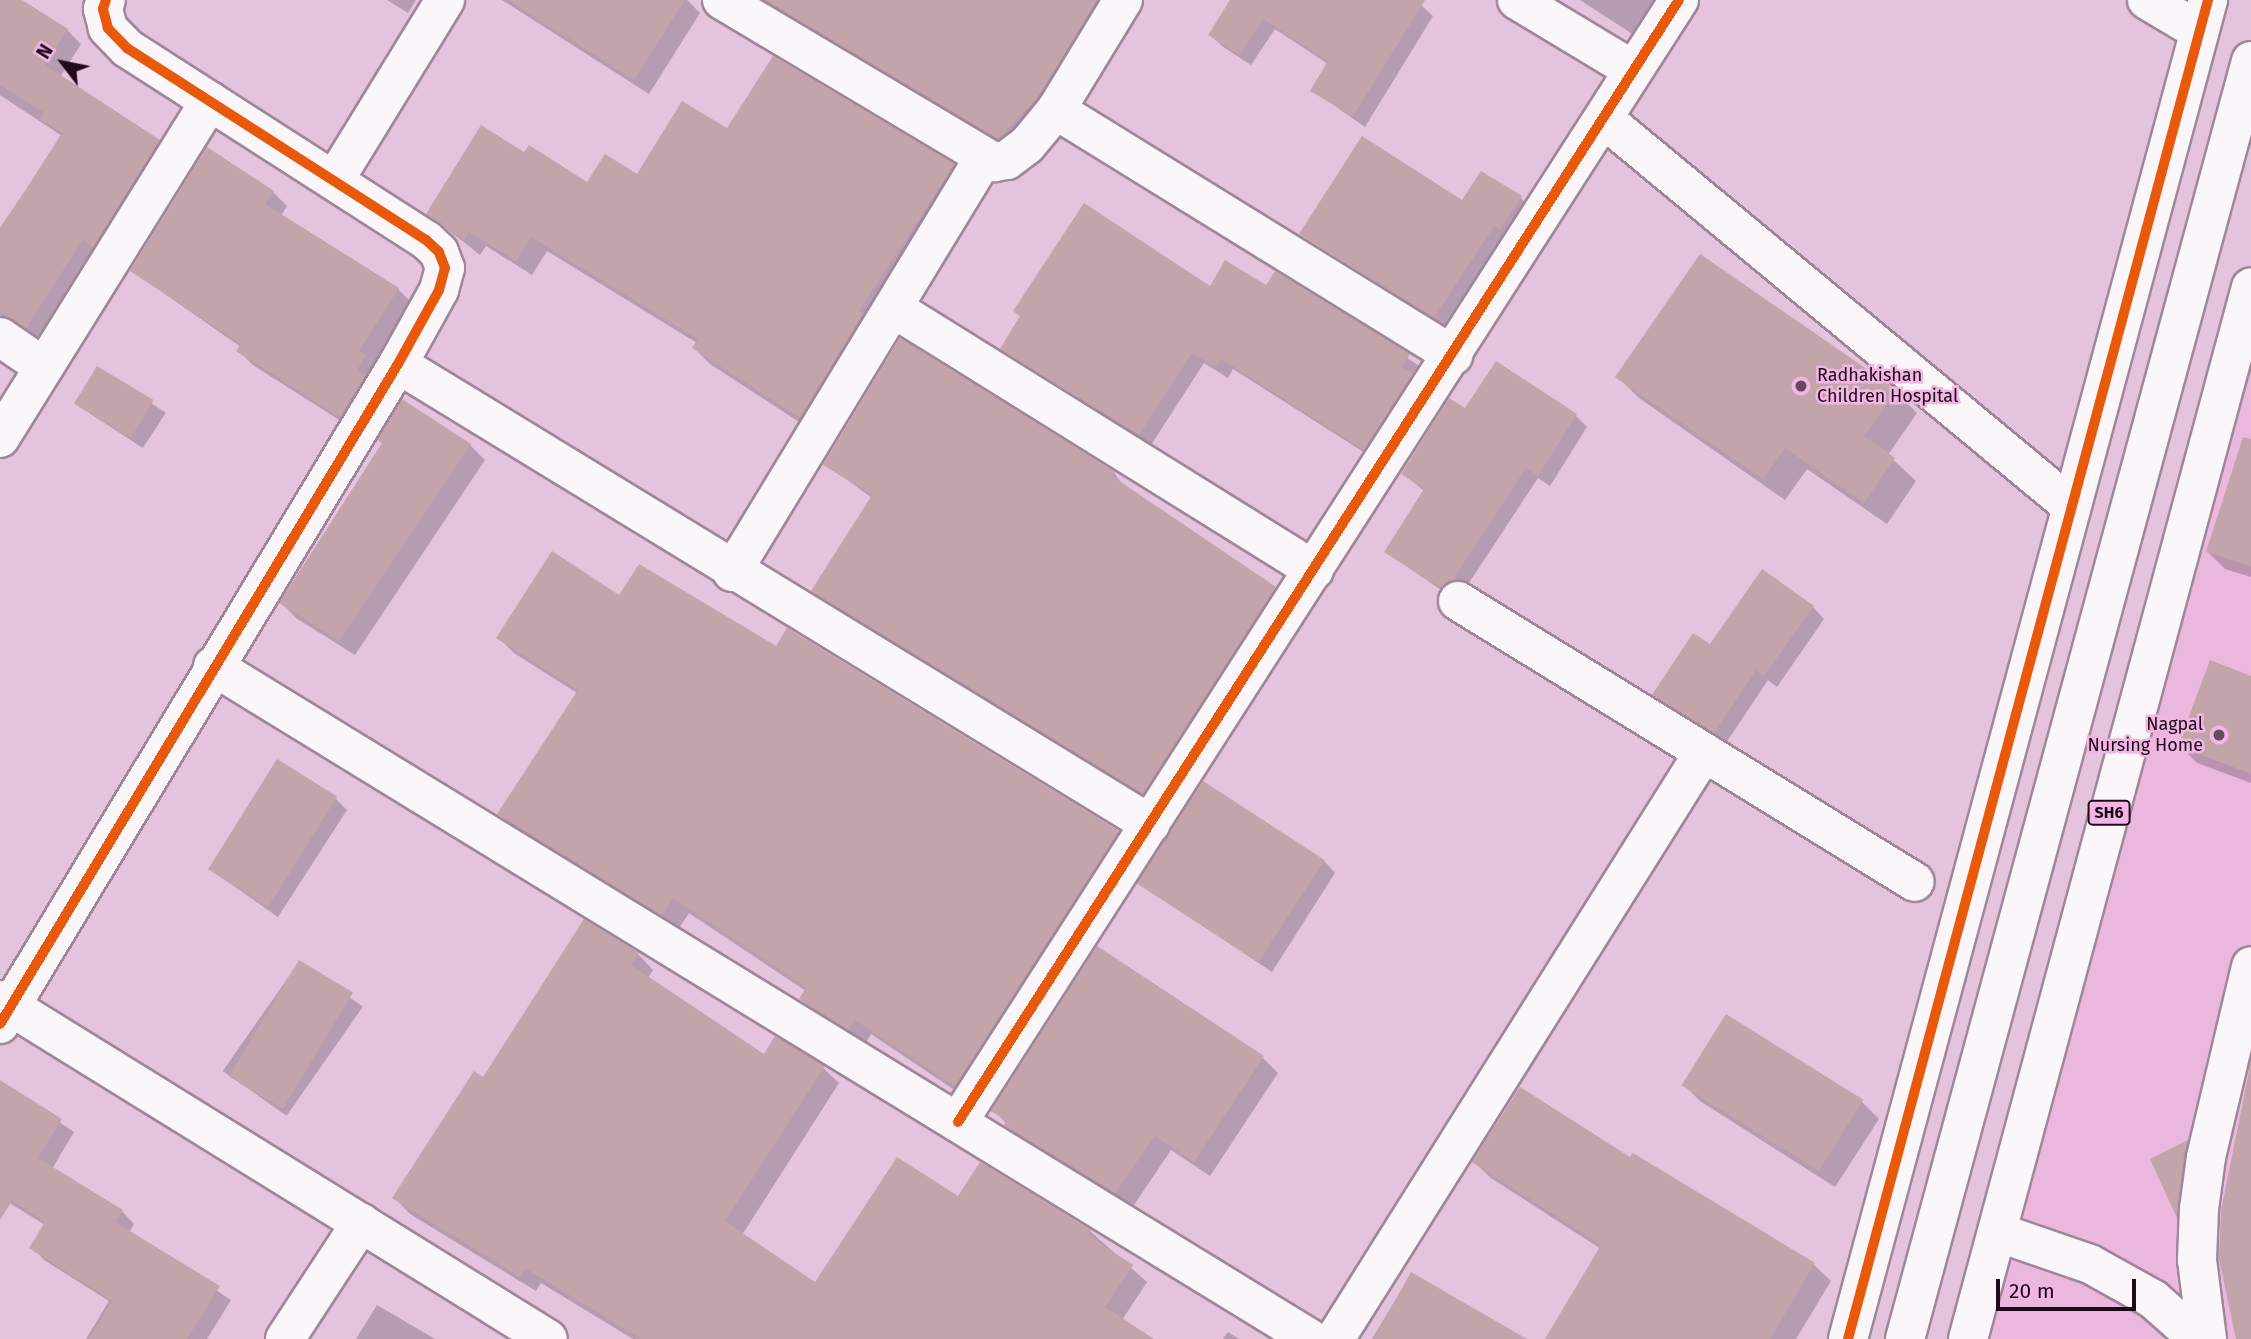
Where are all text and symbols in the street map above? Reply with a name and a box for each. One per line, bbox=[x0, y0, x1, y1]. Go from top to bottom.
north arrow bbox=[28, 28, 98, 98]
text: N bbox=[32, 40, 58, 63]
place label: Radhakishan Children Hospital bbox=[1817, 365, 1958, 408]
marker: Radhakishan Children Hospital bbox=[1791, 376, 1811, 396]
place label: Nagpal Nursing Home bbox=[2087, 714, 2203, 756]
marker: Nagpal Nursing Home bbox=[2209, 725, 2229, 745]
road number: SH6 bbox=[2086, 800, 2132, 826]
scale bar bbox=[1999, 1266, 2139, 1310]
text: 20 m bbox=[2009, 1278, 2055, 1304]

